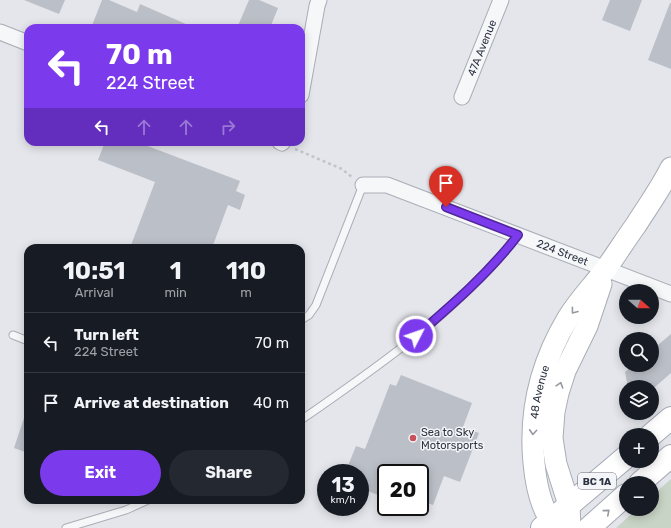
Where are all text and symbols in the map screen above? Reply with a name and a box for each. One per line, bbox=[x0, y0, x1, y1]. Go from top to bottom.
street label: 47A Avenue bbox=[465, 18, 499, 78]
text: 70 m bbox=[106, 38, 173, 71]
icon: left bbox=[40, 40, 92, 92]
text: 224 Street bbox=[106, 72, 195, 94]
icon: left bbox=[91, 116, 113, 138]
icon: ahead bbox=[133, 116, 155, 138]
icon: ahead bbox=[175, 116, 197, 138]
icon: right bbox=[217, 116, 239, 138]
pin bbox=[429, 166, 463, 207]
icon: arrive bbox=[435, 172, 457, 194]
street label: 224 Street bbox=[535, 237, 591, 269]
text: 10:51 bbox=[63, 257, 125, 285]
text: 1 bbox=[170, 257, 182, 285]
text: 110 bbox=[226, 257, 266, 285]
north arrow bbox=[619, 284, 659, 324]
map controls bbox=[619, 284, 659, 516]
text: Arrival bbox=[75, 285, 114, 300]
text: min bbox=[164, 285, 187, 300]
text: m bbox=[240, 285, 252, 300]
one-way arrow bbox=[572, 306, 579, 313]
position arrow bbox=[395, 315, 437, 357]
text: Turn left bbox=[74, 326, 139, 344]
icon: left bbox=[40, 332, 62, 354]
button: search bbox=[619, 332, 659, 372]
text: 70 m bbox=[255, 334, 289, 352]
text: 224 Street bbox=[74, 344, 138, 359]
street label: 48 Avenue bbox=[528, 363, 552, 419]
button: layers bbox=[619, 380, 659, 420]
one-way arrow bbox=[556, 382, 564, 389]
icon: arrive bbox=[40, 392, 62, 414]
text: Arrive at destination bbox=[74, 394, 229, 412]
text: 40 m bbox=[253, 394, 289, 412]
place label: Sea to Sky Motorsports bbox=[421, 426, 484, 452]
button: + bbox=[619, 428, 659, 468]
one-way arrow bbox=[528, 429, 537, 435]
marker: Sea to Sky Motorsports bbox=[408, 433, 418, 443]
button: Exit bbox=[40, 450, 161, 496]
button: Share bbox=[169, 450, 289, 496]
speed limit sign: 20 bbox=[377, 464, 429, 516]
text: 13 bbox=[331, 473, 355, 497]
road number: BC 1A bbox=[578, 473, 616, 489]
button: − bbox=[619, 476, 659, 516]
text: km/h bbox=[331, 494, 355, 506]
one-way arrow bbox=[603, 509, 610, 516]

